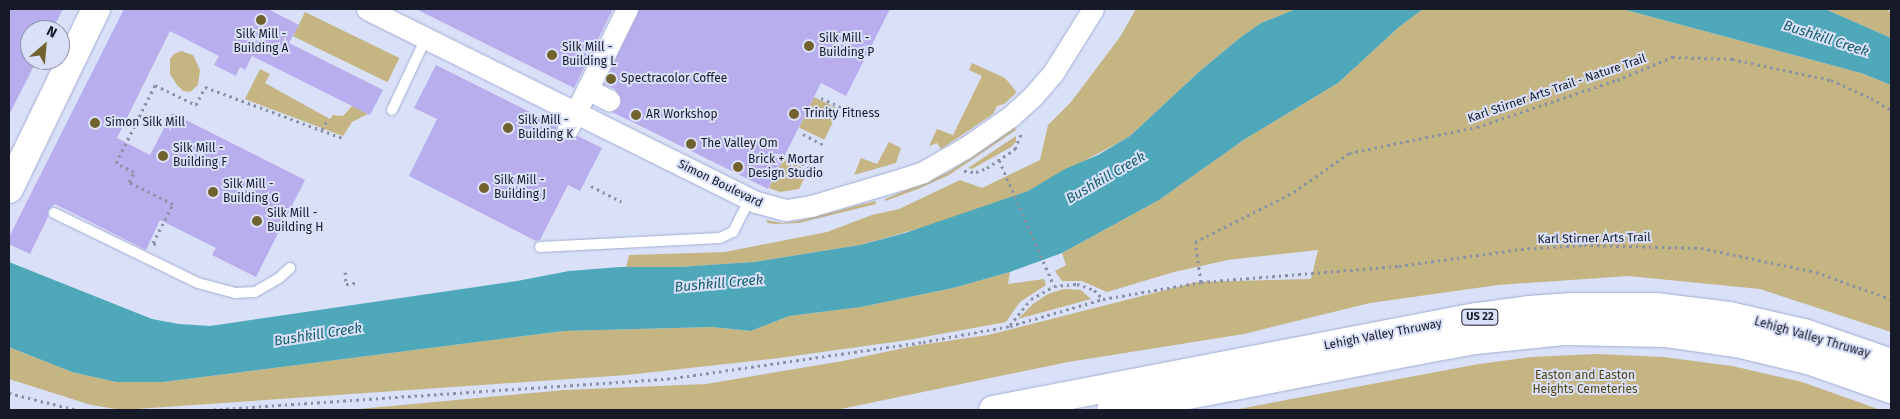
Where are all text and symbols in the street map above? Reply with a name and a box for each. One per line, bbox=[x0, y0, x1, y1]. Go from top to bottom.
marker: Silk Mill - Building A bbox=[255, 14, 267, 26]
water label: Bushkill Creek bbox=[1781, 17, 1871, 61]
north arrow bbox=[20, 20, 70, 70]
text: N bbox=[44, 22, 60, 42]
place label: Silk Mill - Building A bbox=[233, 28, 289, 56]
place label: Silk Mill - Building P bbox=[819, 32, 874, 60]
marker: Silk Mill - Building P bbox=[803, 40, 815, 52]
place label: Silk Mill - Building L bbox=[562, 41, 616, 69]
marker: Silk Mill - Building L bbox=[546, 49, 558, 61]
street label: Karl Stirner Arts Trail - Nature Trail bbox=[1466, 52, 1648, 126]
place label: Spectracolor Coffee bbox=[621, 72, 727, 86]
marker: Spectracolor Coffee bbox=[605, 73, 617, 85]
place label: Trinity Fitness bbox=[804, 107, 879, 121]
place label: AR Workshop bbox=[646, 108, 718, 122]
marker: Trinity Fitness bbox=[788, 108, 800, 120]
marker: AR Workshop bbox=[630, 109, 642, 121]
place label: Silk Mill - Building K bbox=[518, 114, 573, 142]
place label: Simon Silk Mill bbox=[105, 116, 185, 130]
marker: Simon Silk Mill bbox=[89, 117, 101, 129]
marker: Silk Mill - Building K bbox=[502, 122, 514, 134]
place label: The Valley Om bbox=[701, 137, 778, 151]
marker: The Valley Om bbox=[685, 138, 697, 150]
place label: Silk Mill - Building F bbox=[173, 142, 227, 170]
water label: Bushkill Creek bbox=[1063, 149, 1149, 207]
marker: Silk Mill - Building F bbox=[157, 150, 169, 162]
place label: Brick + Mortar Design Studio bbox=[748, 153, 824, 181]
street label: Simon Boulevard bbox=[675, 157, 765, 211]
marker: Brick + Mortar Design Studio bbox=[732, 161, 744, 173]
place label: Silk Mill - Building J bbox=[494, 174, 546, 202]
place label: Silk Mill - Building G bbox=[223, 178, 279, 206]
marker: Silk Mill - Building J bbox=[478, 182, 490, 194]
marker: Silk Mill - Building G bbox=[207, 186, 219, 198]
place label: Silk Mill - Building H bbox=[267, 207, 323, 235]
marker: Silk Mill - Building H bbox=[251, 215, 263, 227]
street label: Karl Stirner Arts Trail bbox=[1537, 231, 1651, 247]
water label: Bushkill Creek bbox=[674, 272, 764, 296]
road number: US 22 bbox=[1461, 308, 1499, 326]
street label: Lehigh Valley Thruway bbox=[1752, 315, 1872, 361]
street label: Lehigh Valley Thruway bbox=[1323, 317, 1443, 353]
water label: Bushkill Creek bbox=[273, 320, 363, 350]
park label: Easton and Easton Heights Cemeteries bbox=[1532, 369, 1638, 397]

